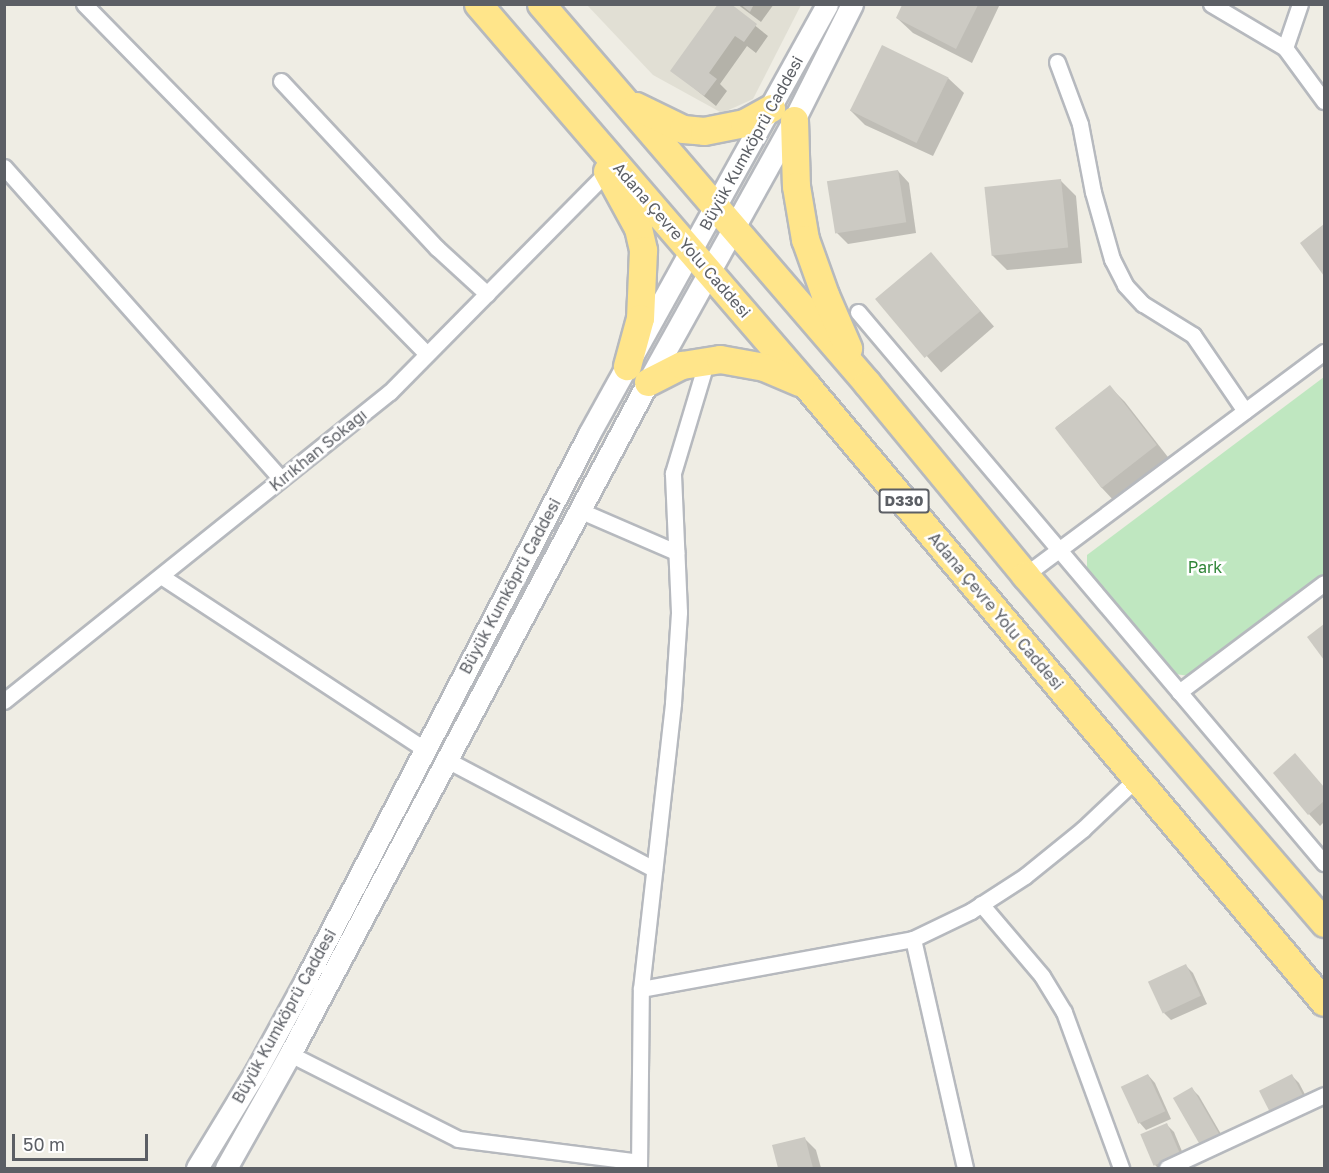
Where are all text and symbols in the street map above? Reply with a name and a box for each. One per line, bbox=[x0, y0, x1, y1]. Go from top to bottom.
street label: Büyük Kumköprü Caddesi bbox=[695, 52, 807, 234]
street label: Adana Çevre Yolu Caddesi bbox=[609, 158, 755, 322]
street label: Kırıkhan Sokağı bbox=[266, 405, 370, 495]
road number: D330 bbox=[878, 489, 930, 513]
street label: Büyük Kumköprü Caddesi bbox=[455, 495, 565, 677]
street label: Adana Çevre Yolu Caddesi bbox=[925, 528, 1067, 694]
park label: Park bbox=[1188, 557, 1222, 577]
street label: Büyük Kumköprü Caddesi bbox=[228, 925, 340, 1107]
scale bar bbox=[15, 1122, 152, 1160]
text: 50 m bbox=[23, 1133, 65, 1155]

